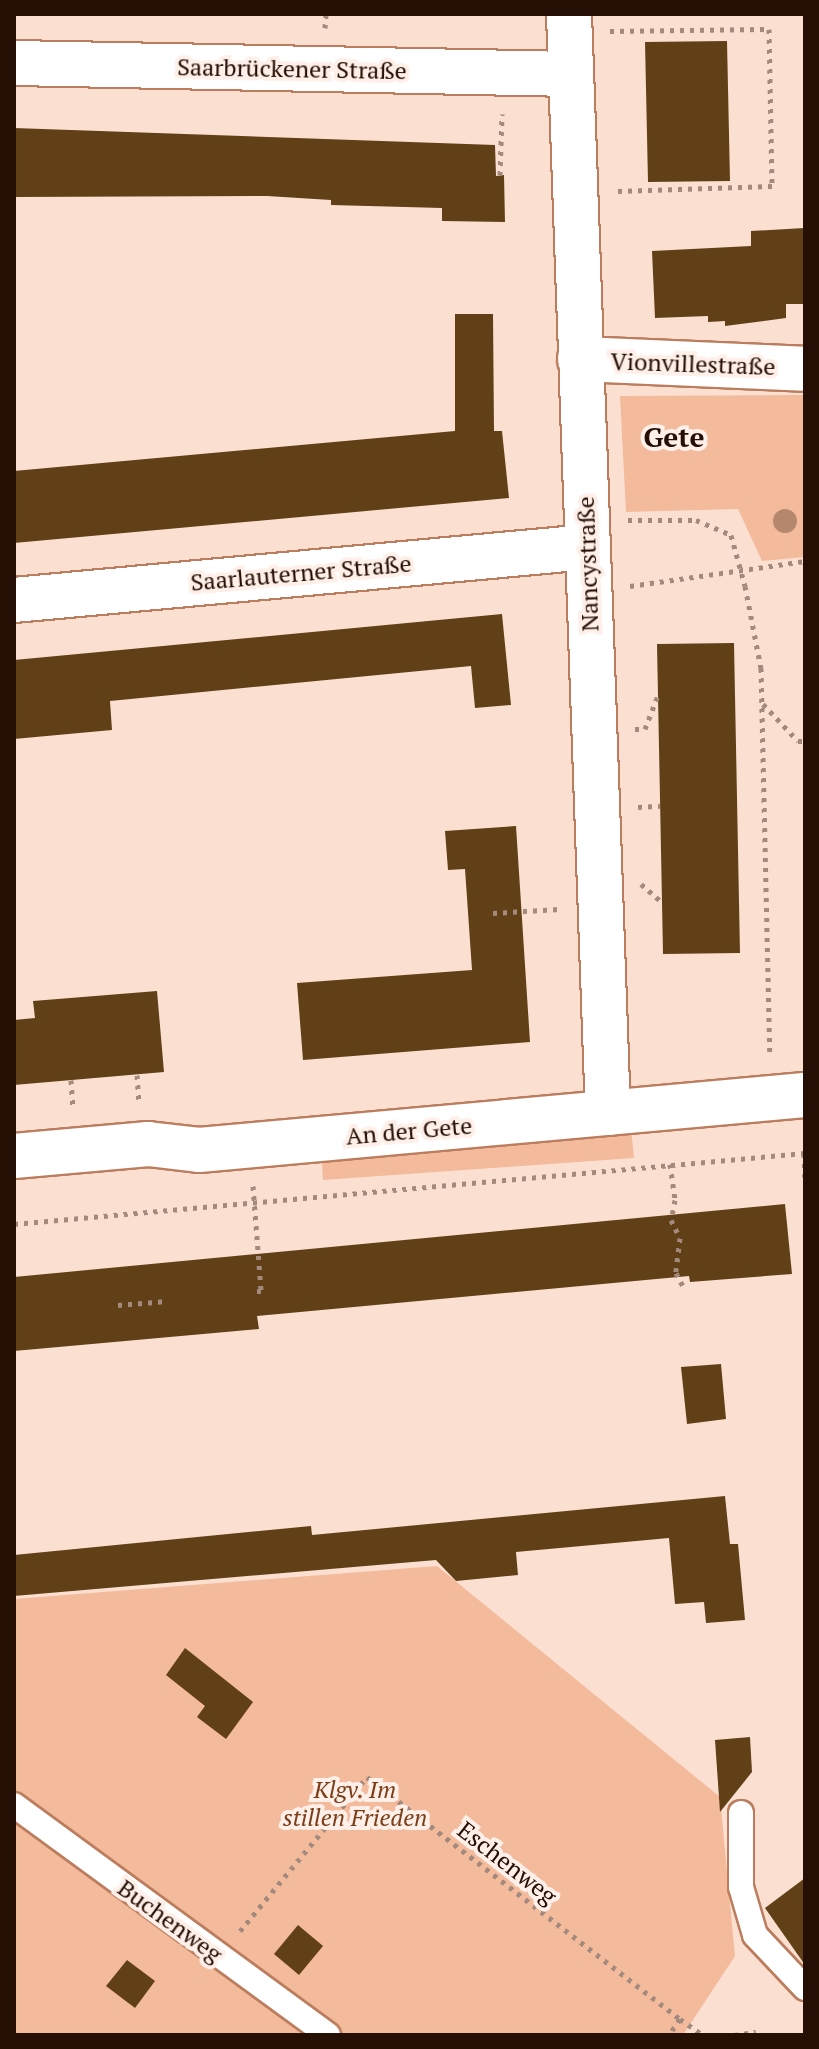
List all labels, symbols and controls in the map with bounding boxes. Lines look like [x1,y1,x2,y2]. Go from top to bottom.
street label: Saarbrückener Straße [177,53,407,85]
street label: Vionvillestraße [610,347,776,381]
district label: Gete [643,420,705,454]
street label: Nancystraße [571,496,605,632]
street label: Saarlauterner Straße [189,549,413,597]
street label: An der Gete [345,1111,473,1151]
park label: Klgv. Im stillen Frieden [283,1776,427,1832]
street label: Eschenweg [452,1815,562,1911]
street label: Buchenweg [112,1873,228,1969]

